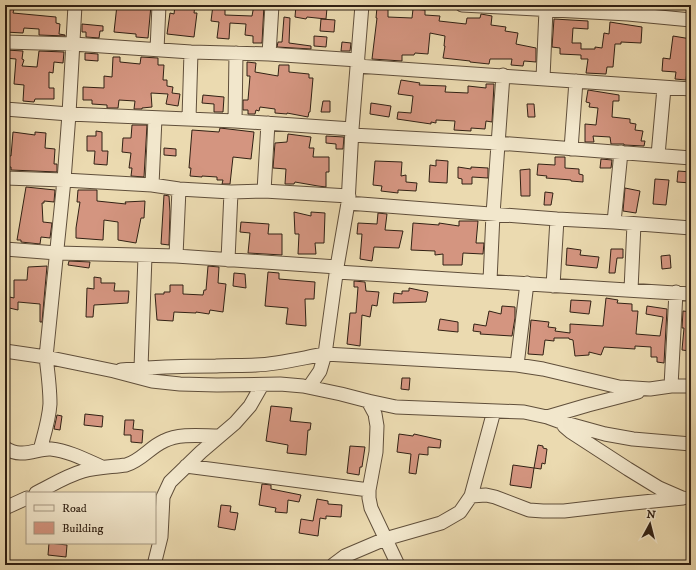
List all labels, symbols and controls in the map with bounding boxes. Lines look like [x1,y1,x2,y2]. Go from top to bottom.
legend [26,492,156,544]
text: Road [62,501,87,516]
north arrow [630,504,670,544]
text: N [646,508,656,523]
text: Building [62,521,103,536]

